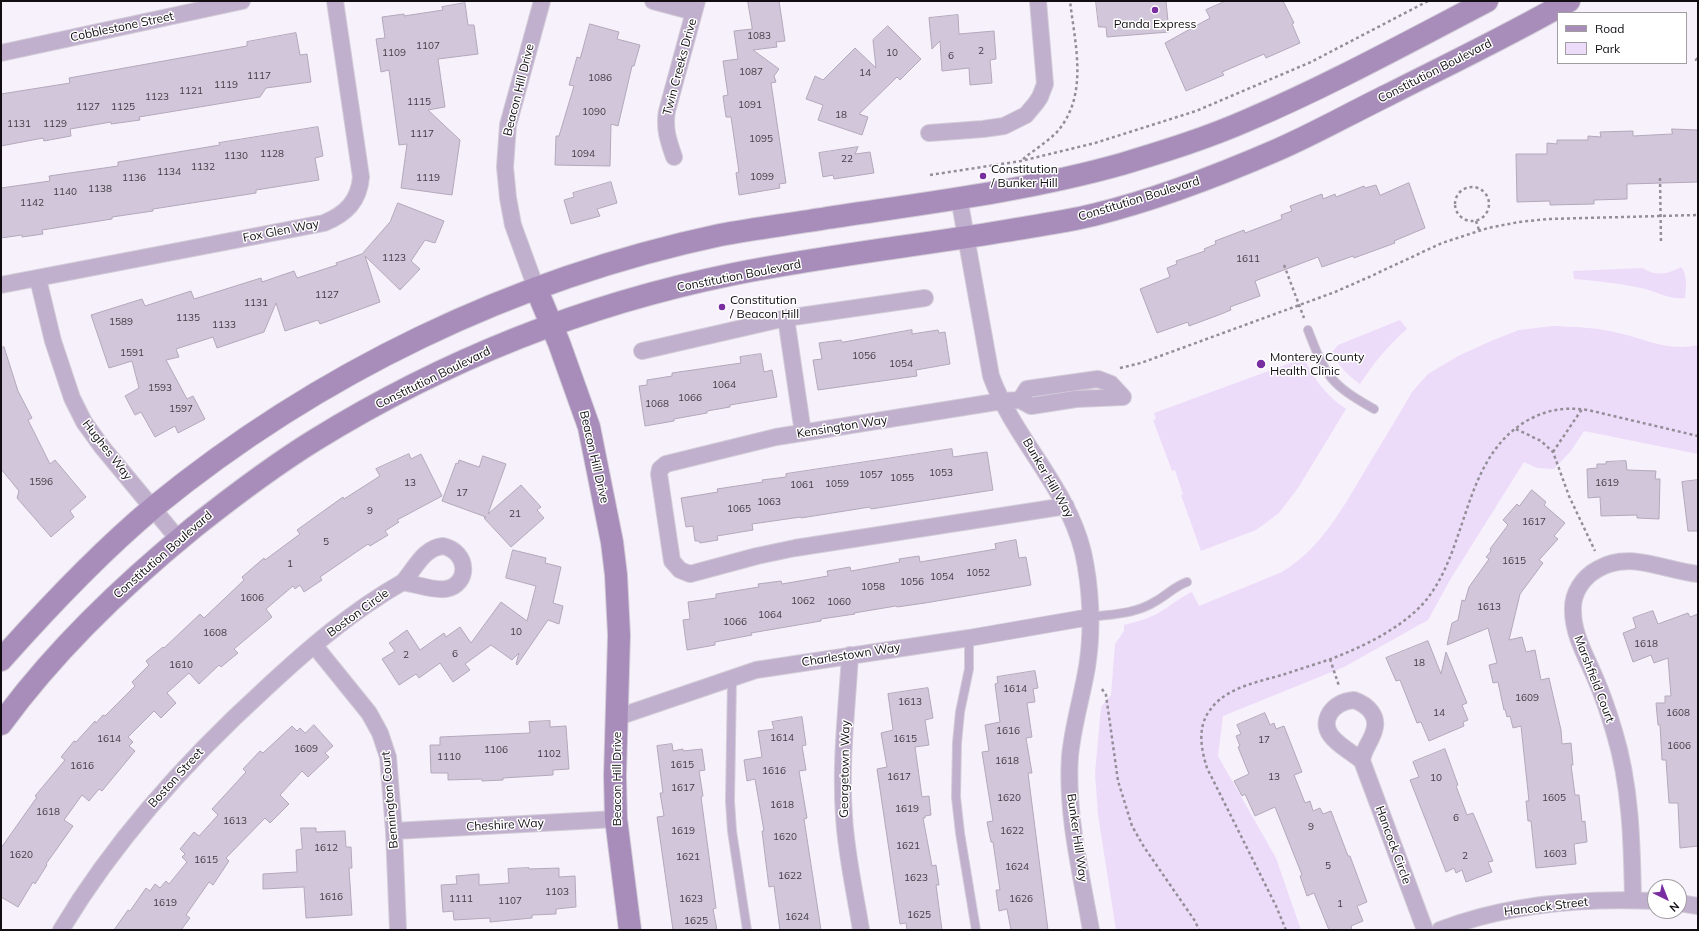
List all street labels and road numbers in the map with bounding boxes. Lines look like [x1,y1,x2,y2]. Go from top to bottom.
street label: Cobblestone Street [69,9,175,45]
street label: Twin Creeks Drive [660,17,700,117]
street label: Constitution Boulevard [1376,36,1494,106]
street label: Beacon Hill Drive [501,42,537,138]
street label: Constitution Boulevard [1077,174,1201,224]
street label: Fox Glen Way [242,217,320,245]
street label: Constitution Boulevard [676,257,802,295]
street label: Constitution Boulevard [373,344,493,412]
street label: Beacon Hill Drive [576,409,612,505]
street label: Kensington Way [796,413,888,441]
street label: Hughes Way [79,417,135,483]
street label: Bunker Hill Way [1019,436,1077,520]
street label: Constitution Boulevard [111,508,215,602]
street label: Boston Circle [324,586,392,640]
street label: Marshfield Court [1571,634,1617,724]
street label: Charlestown Way [801,640,901,670]
street label: Georgetown Way [837,720,853,818]
street label: Beacon Hill Drive [610,732,624,826]
street label: Boston Street [145,745,207,811]
street label: Bennington Court [379,751,401,849]
street label: Bunker Hill Way [1064,793,1090,883]
street label: Hancock Circle [1372,804,1414,886]
street label: Cheshire Way [466,816,544,834]
street label: Hancock Street [1503,895,1589,919]

